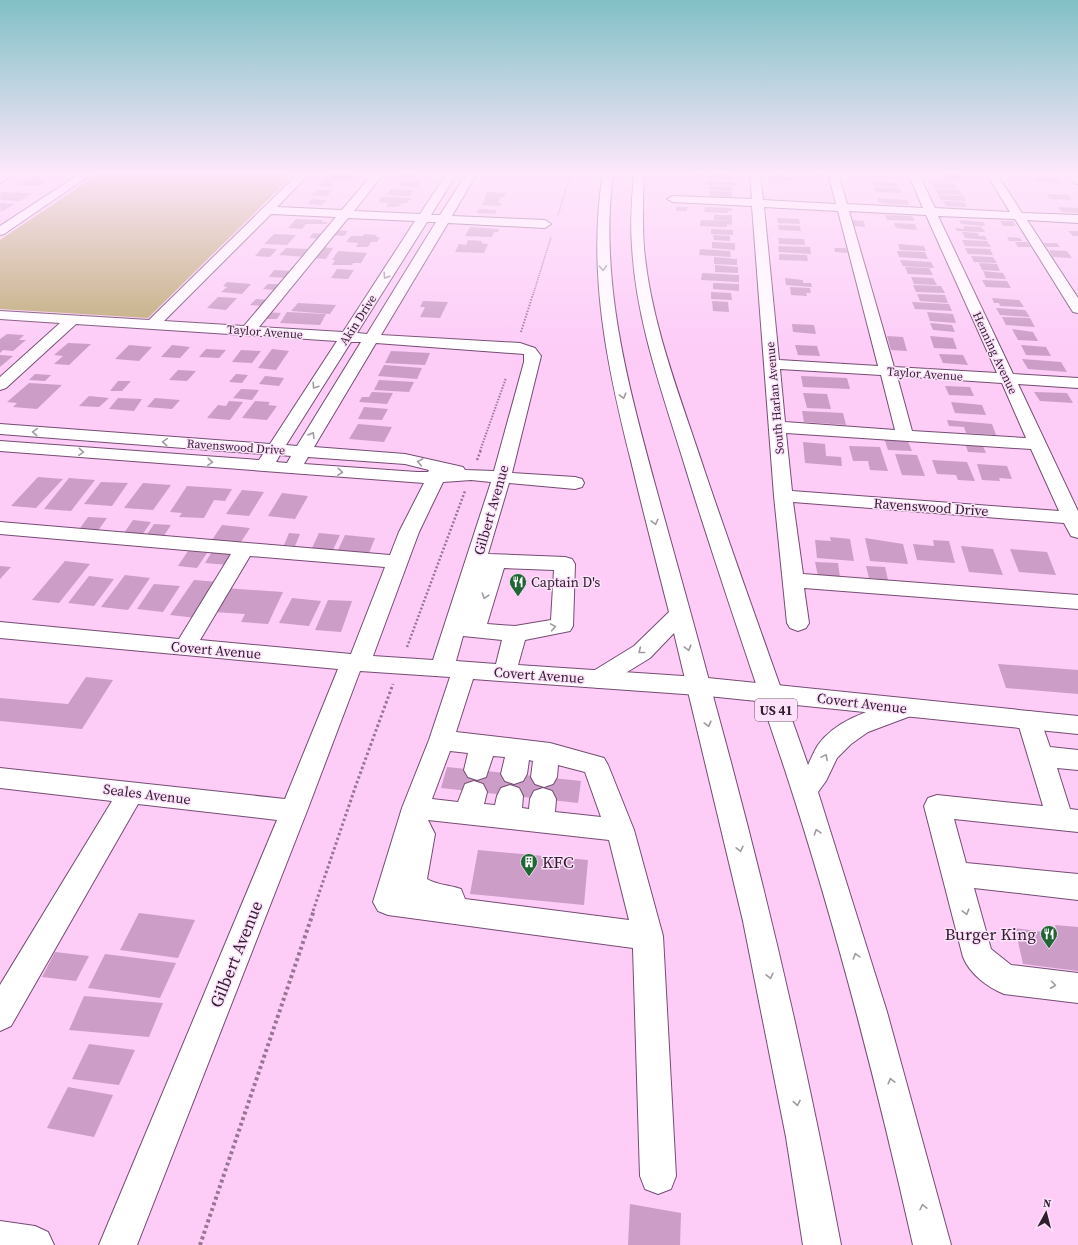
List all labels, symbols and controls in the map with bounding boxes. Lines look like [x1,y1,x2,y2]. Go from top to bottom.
one-way arrow [599,265,608,271]
one-way arrow [384,272,391,279]
street label: Akin Drive [336,292,380,348]
street label: Henning Avenue [969,309,1021,397]
street label: Taylor Avenue [226,321,304,343]
street label: South Harlan Avenue [762,341,788,455]
street label: Taylor Avenue [886,363,964,385]
one-way arrow [313,382,320,389]
one-way arrow [618,393,626,399]
one-way arrow [32,427,38,436]
one-way arrow [308,432,315,439]
street label: Ravenswood Drive [186,436,286,458]
one-way arrow [162,437,168,446]
one-way arrow [78,448,84,457]
one-way arrow [207,458,213,467]
one-way arrow [417,458,423,466]
street label: Gilbert Avenue [469,463,513,557]
one-way arrow [337,468,343,477]
street label: Ravenswood Drive [873,493,989,521]
one-way arrow [650,518,659,525]
restaurant icon: Captain D's [508,572,528,597]
place label: Captain D's [531,572,600,592]
one-way arrow [481,592,490,599]
one-way arrow [550,623,556,632]
street label: Covert Avenue [170,636,262,664]
one-way arrow [683,645,691,651]
one-way arrow [639,647,646,654]
street label: Covert Avenue [493,662,585,688]
street label: Covert Avenue [816,688,908,718]
road number: US 41 [755,699,797,721]
one-way arrow [703,720,711,727]
one-way arrow [820,754,828,762]
street label: Seales Avenue [102,779,192,809]
one-way arrow [813,828,822,835]
one-way arrow [736,846,744,853]
place label: KFC [542,850,574,874]
building icon: KFC [519,852,539,877]
street label: Gilbert Avenue [204,897,268,1011]
one-way arrow [961,908,970,915]
place label: Burger King [945,922,1036,946]
restaurant icon: Burger King [1039,924,1059,949]
one-way arrow [852,952,861,959]
one-way arrow [765,973,773,979]
one-way arrow [1050,980,1056,989]
one-way arrow [887,1078,896,1085]
one-way arrow [792,1100,800,1106]
north arrow [1026,1193,1066,1233]
text: N [1042,1196,1052,1212]
one-way arrow [919,1204,927,1210]

